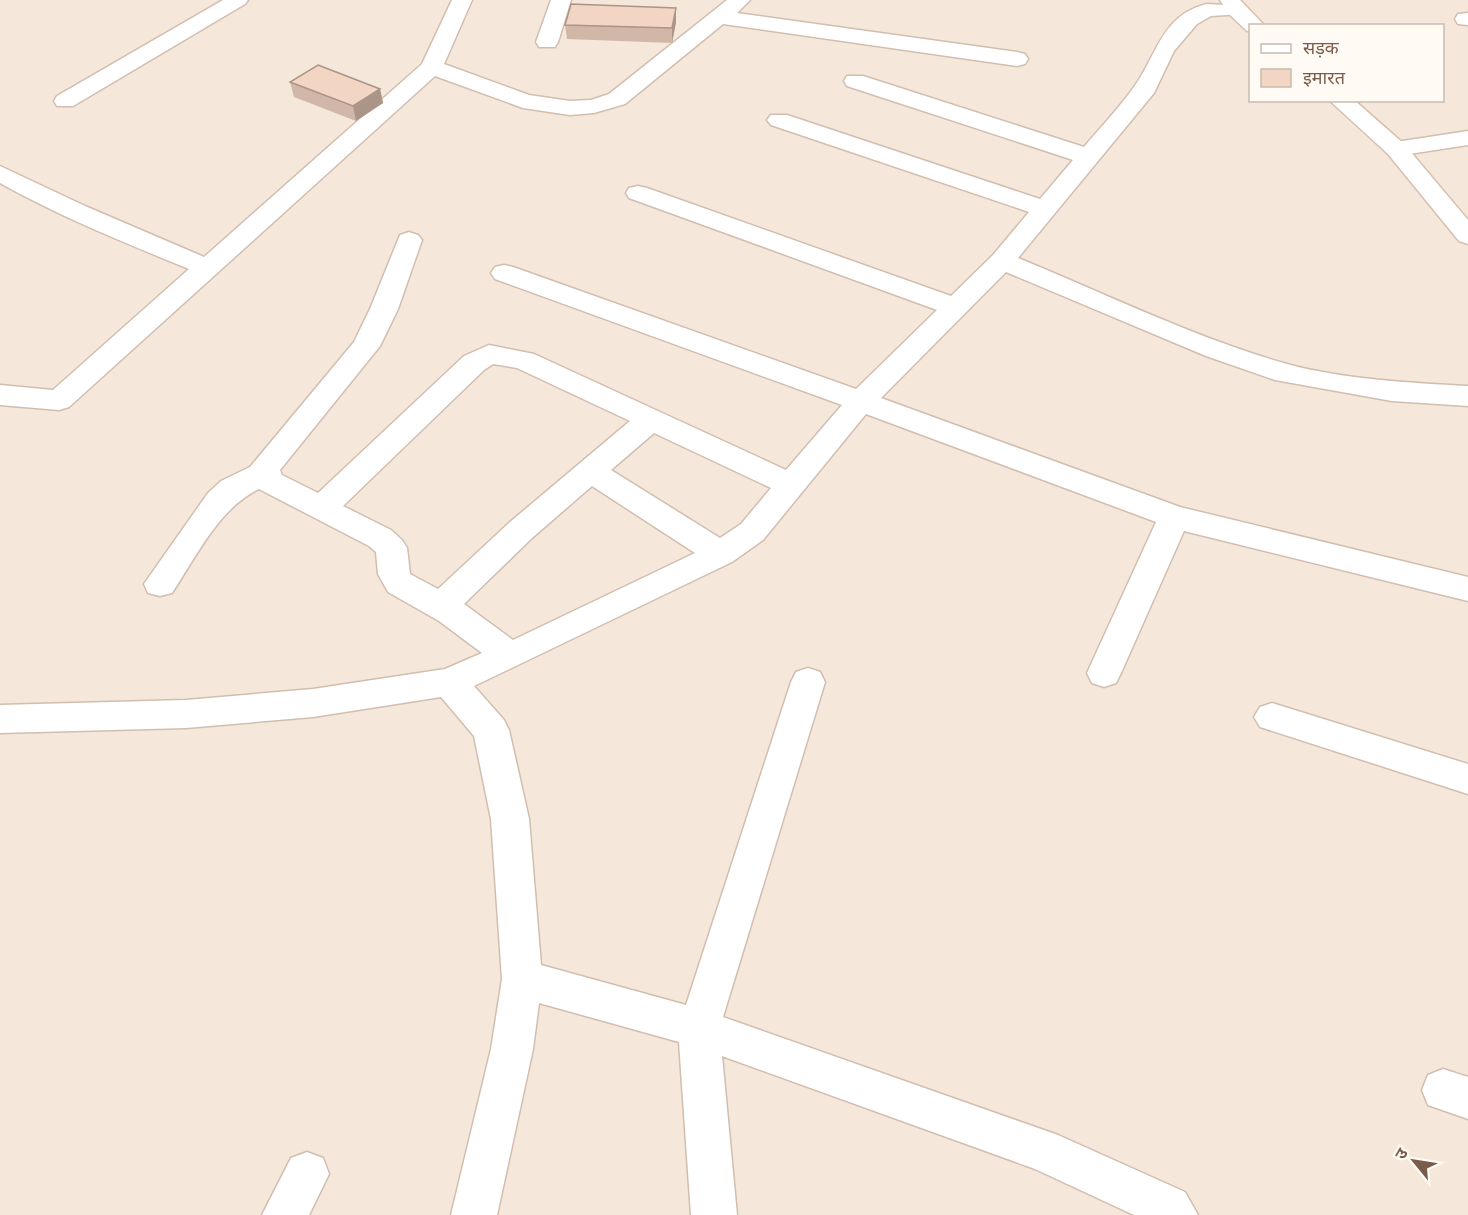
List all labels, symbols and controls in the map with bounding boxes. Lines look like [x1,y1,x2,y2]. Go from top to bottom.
legend [1249,24,1444,102]
text: सड़क [1303,38,1340,58]
text: इमारत [1303,68,1346,88]
north arrow [1384,1131,1444,1191]
text: उ [1392,1145,1411,1162]

